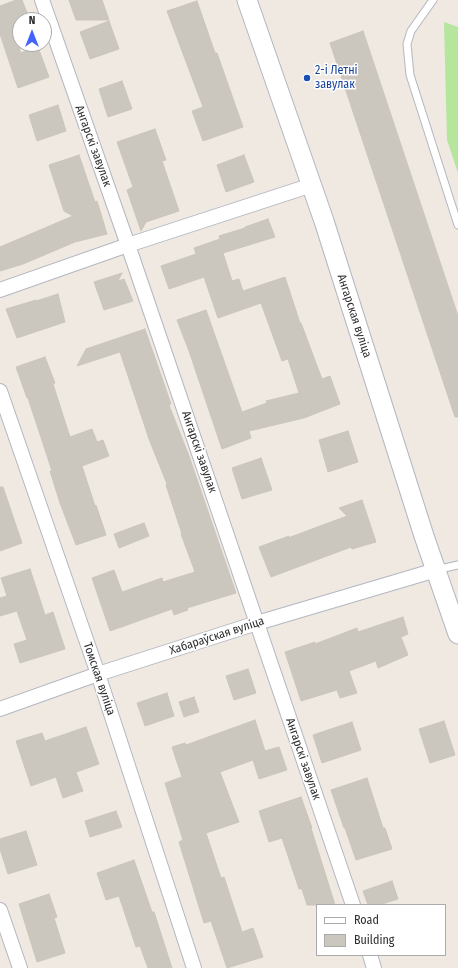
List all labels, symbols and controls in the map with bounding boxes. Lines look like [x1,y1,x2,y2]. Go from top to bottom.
north arrow [12,12,52,52]
text: N [29,14,35,27]
place label: 2-і Летні завулак [315,64,358,92]
marker: 2-і Летні завулак [302,73,312,83]
street label: Ангарскі завулак [72,103,114,189]
street label: Ангарская вуліца [334,272,374,360]
street label: Ангарскі завулак [178,409,220,495]
street label: Хабараўская вуліца [168,614,266,658]
street label: Томская вуліца [80,641,118,717]
street label: Ангарскі завулак [282,716,324,802]
legend [316,904,446,956]
text: Road [354,913,379,927]
text: Building [354,933,394,947]

